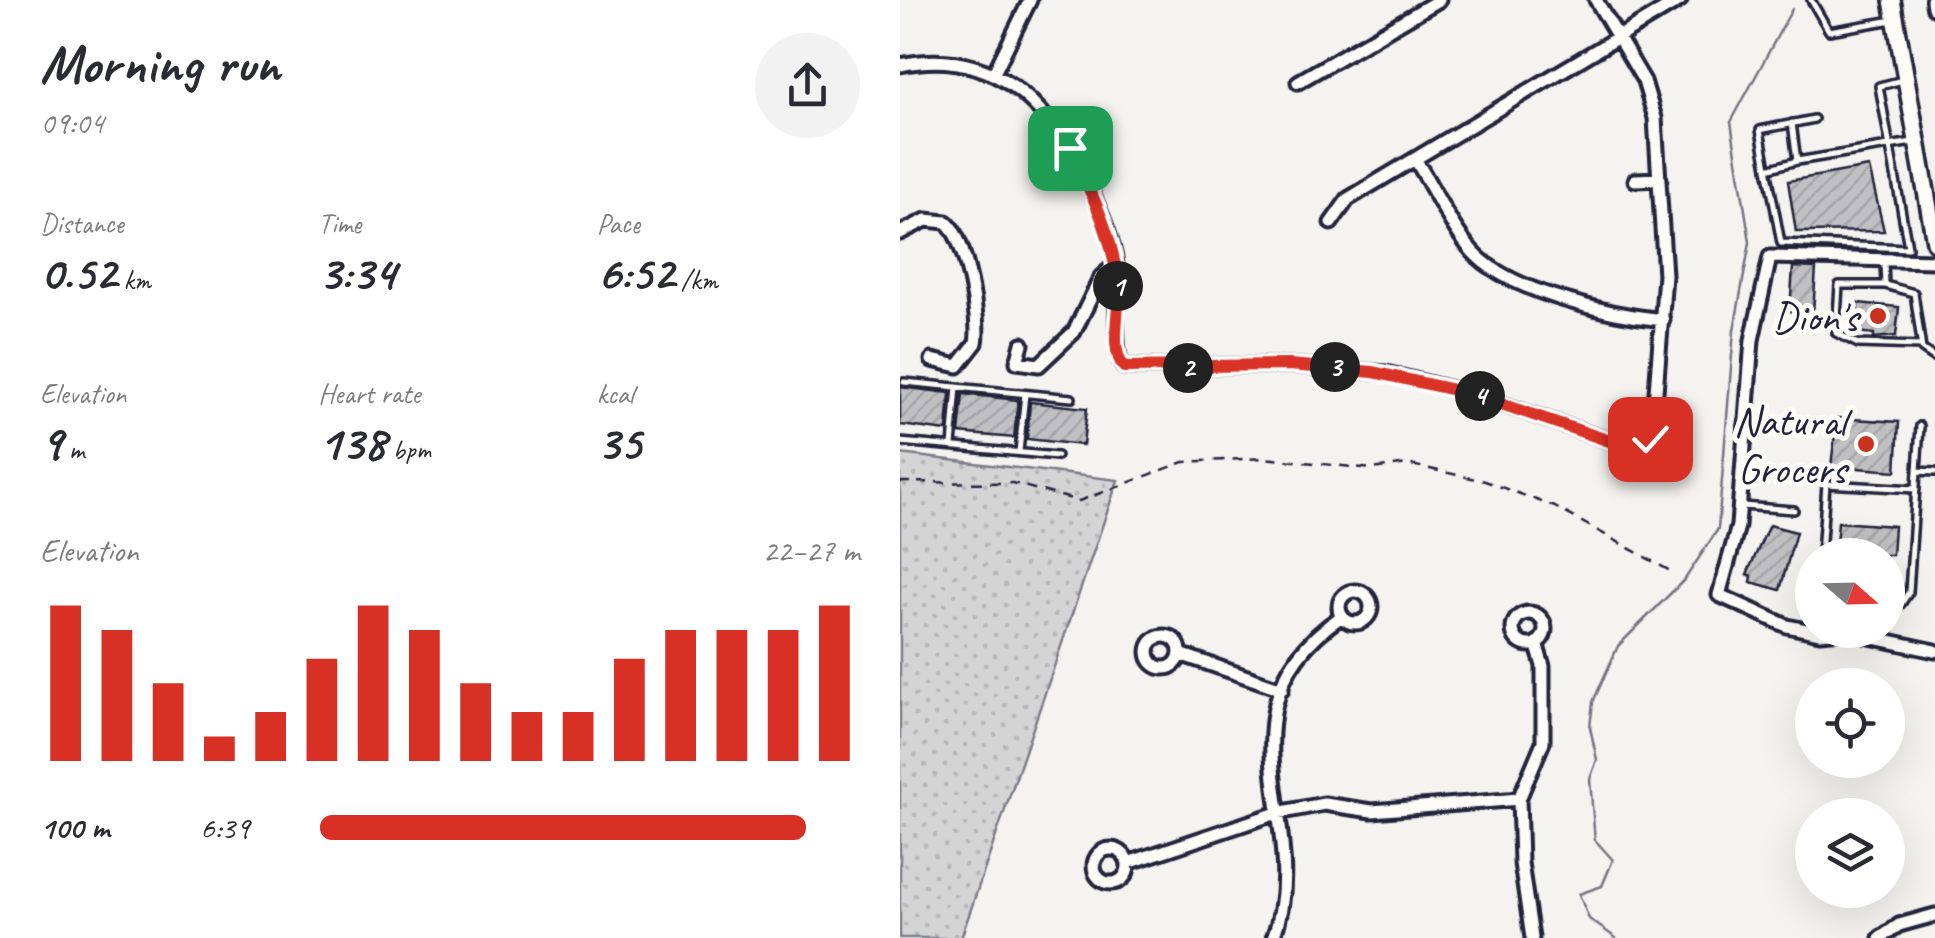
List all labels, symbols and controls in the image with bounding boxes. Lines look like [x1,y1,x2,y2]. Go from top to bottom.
text: Morning run [40,29,280,99]
button: share [755,33,860,138]
text: 09:04 [40,102,104,143]
pin [1028,106,1113,191]
icon: arrive [1043,121,1098,176]
text: Distance [40,206,124,241]
text: Time [318,206,361,241]
text: Pace [597,206,640,241]
text: 0.52 [40,241,117,304]
text: 3:34 [318,241,396,304]
text: 6:52 [597,241,674,304]
pin: 1 [1093,261,1143,311]
text: km [117,262,151,297]
text: /km [674,262,718,297]
text: 1 [1112,268,1124,303]
place label: Dion's [1772,291,1862,344]
marker: Dion's [1867,305,1889,327]
pin: 3 [1310,342,1360,392]
pin: 2 [1163,343,1213,393]
text: 3 [1329,349,1341,384]
text: 2 [1182,350,1194,385]
pin: 4 [1455,371,1505,421]
text: Elevation [40,376,126,411]
text: Heart rate [318,376,420,411]
text: kcal [597,376,634,411]
text: 4 [1474,378,1486,413]
place label: Natural Grocers [1734,395,1853,496]
pin [1608,397,1693,482]
text: 9 [40,411,62,474]
text: 138 [318,411,386,474]
text: 35 [597,411,641,474]
icon: check [1623,412,1678,467]
text: m [62,432,84,467]
text: bpm [386,432,431,467]
marker: Natural Grocers [1855,433,1877,455]
text: Elevation [40,530,138,571]
text: 22–27 m [762,530,860,571]
north arrow [1795,538,1905,648]
map controls [1795,538,1905,908]
button: locate [1795,668,1905,778]
button: layers [1795,798,1905,908]
text: 100 m [40,807,109,848]
text: 6:39 [200,807,250,848]

